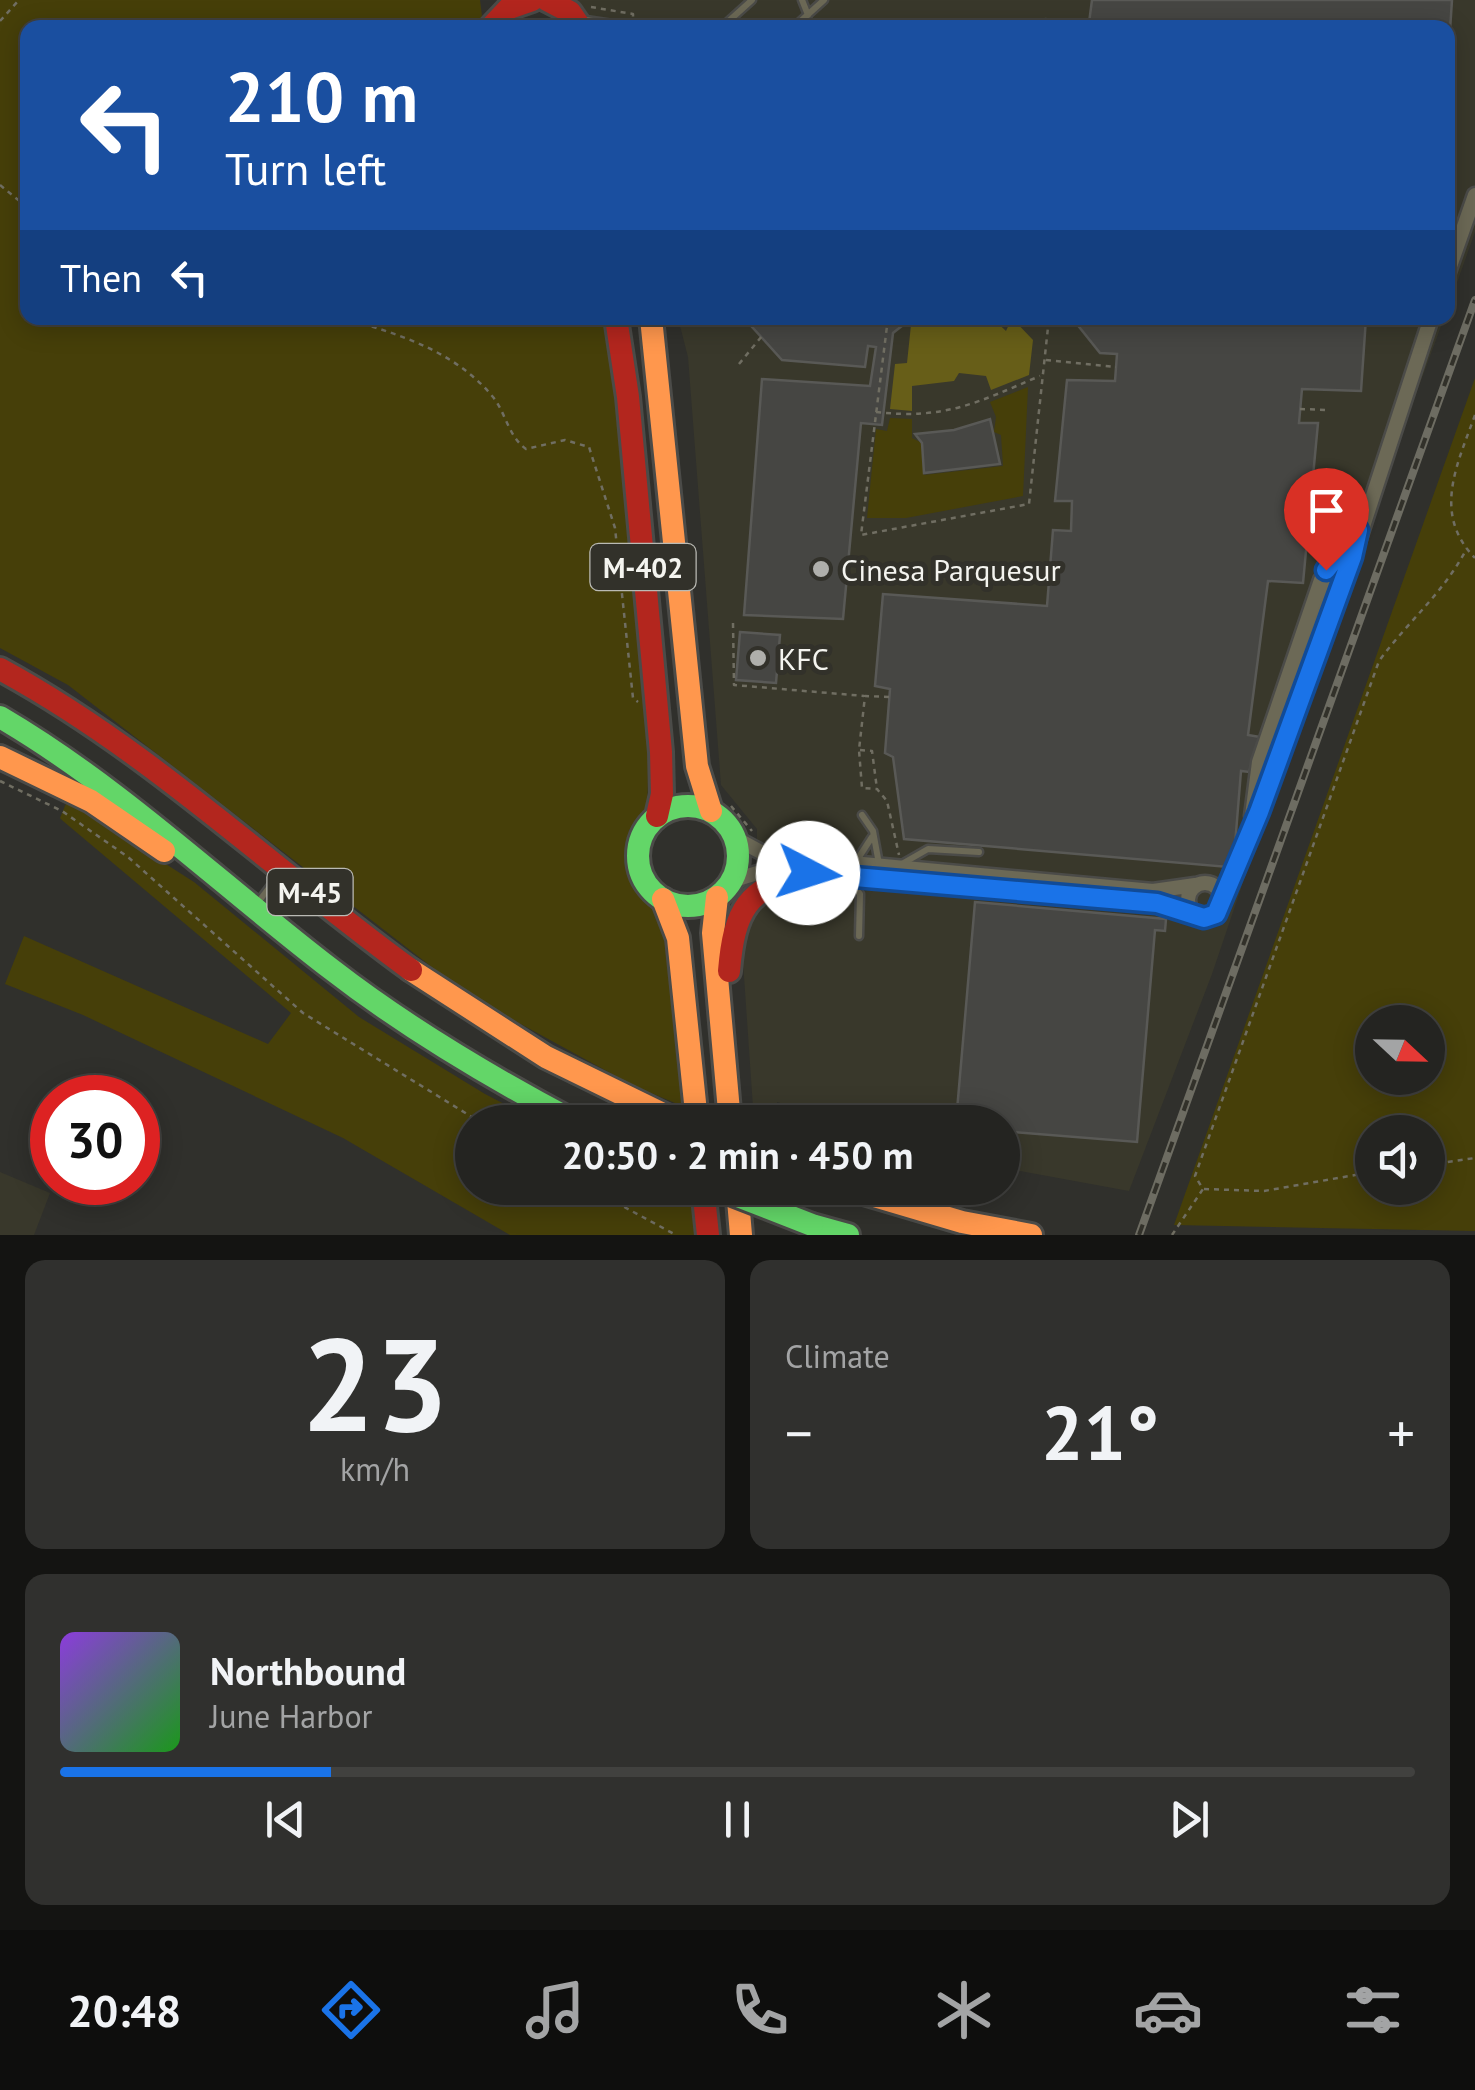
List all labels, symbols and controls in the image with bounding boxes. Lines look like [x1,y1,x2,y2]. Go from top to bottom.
text: 210 m [225,51,418,141]
icon: left [60,60,190,190]
text: Turn left [225,139,386,197]
icon: left [162,250,217,305]
text: Then [60,253,142,302]
pin [1284,468,1369,571]
icon: arrive [1299,483,1354,538]
road number: M-402 [590,544,696,590]
place label: Cinesa Parquesur [841,550,1061,589]
marker: Cinesa Parquesur [810,558,832,580]
place label: KFC [778,639,829,678]
marker: KFC [747,647,769,669]
position arrow [756,821,860,925]
road number: M-45 [268,869,352,915]
north arrow [1355,1005,1445,1095]
map controls [1355,1005,1445,1205]
speed limit sign: 30 [30,1075,160,1205]
button: sound [1355,1115,1445,1205]
text: 20:50 · 2 min · 450 m [562,1130,913,1179]
text: 23 [301,1299,449,1467]
text: Climate [785,1335,890,1377]
text: 21° [1041,1384,1159,1481]
text: − [785,1397,813,1468]
text: + [1387,1397,1415,1468]
text: km/h [340,1448,410,1490]
text: Northbound [210,1646,406,1695]
text: June Harbor [210,1695,372,1737]
icon: previous [258,1792,313,1847]
icon: pause [710,1792,765,1847]
icon: next [1162,1792,1217,1847]
icon: directions [316,1975,386,2045]
icon: music [520,1975,590,2045]
icon: phone [725,1975,795,2045]
icon: climate [929,1975,999,2045]
icon: car [1133,1975,1203,2045]
icon: filters [1338,1975,1408,2045]
text: 20:48 [67,1981,181,2039]

